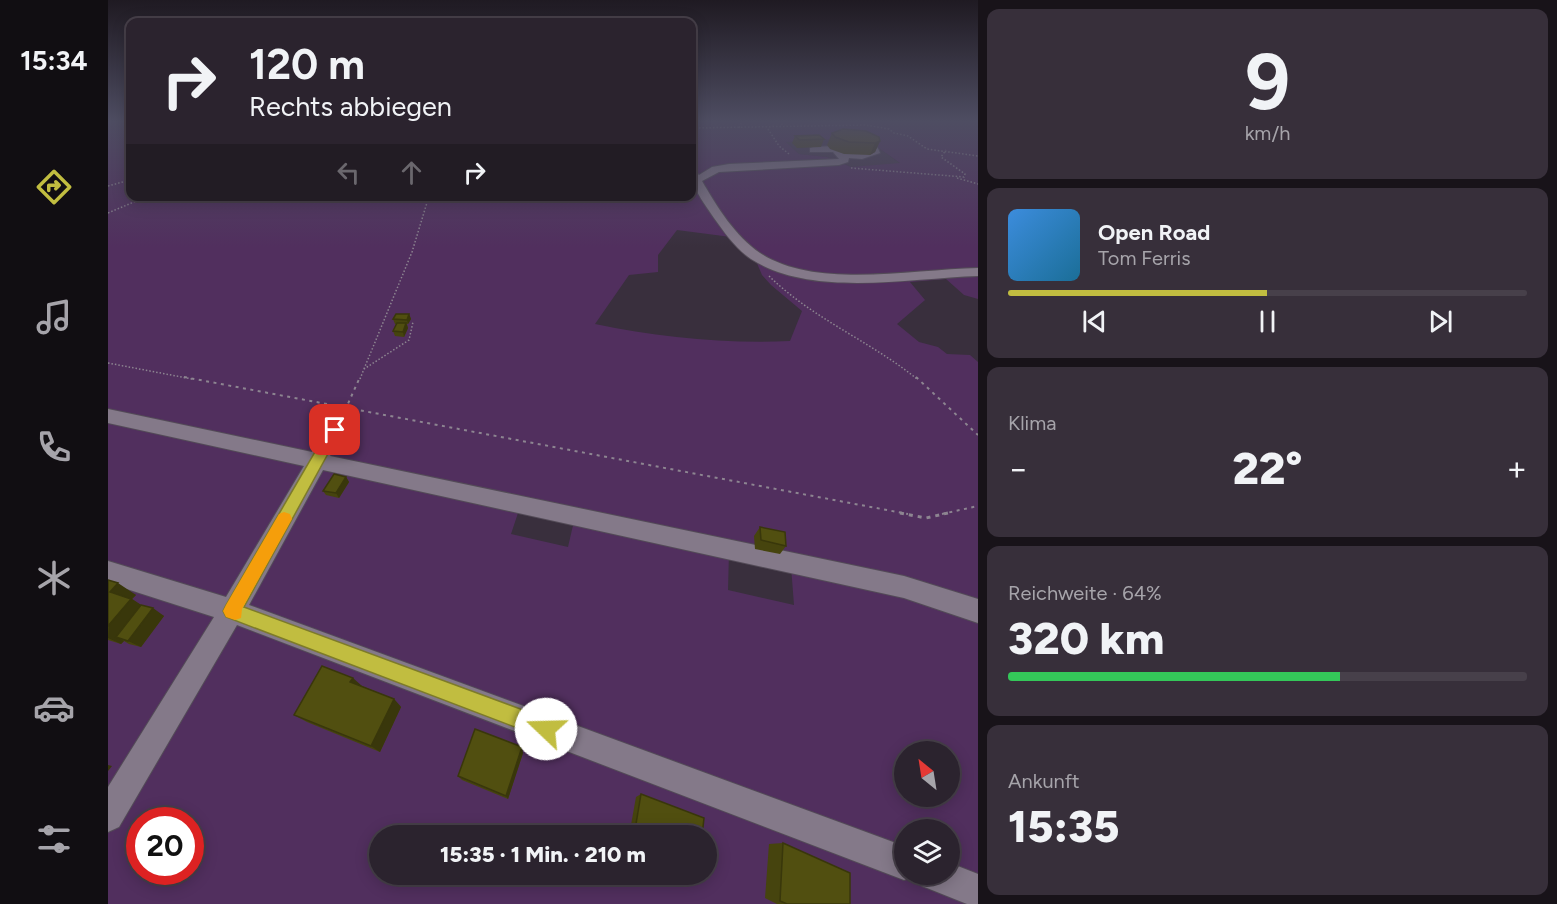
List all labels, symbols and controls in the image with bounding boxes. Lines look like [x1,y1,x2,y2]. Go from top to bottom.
text: 9 [1245,35,1290,129]
text: 120 m [249,39,365,90]
icon: right [150,42,228,120]
text: 15:34 [20,44,88,77]
text: Rechts abbiegen [249,90,452,123]
text: km/h [1245,121,1290,145]
icon: left [332,156,365,189]
icon: ahead [395,156,428,189]
icon: right [458,156,491,189]
icon: directions [33,166,75,208]
text: Open Road [1098,219,1210,246]
text: Tom Ferris [1098,246,1191,270]
icon: music [33,296,75,338]
icon: previous [1078,305,1111,338]
icon: pause [1251,305,1284,338]
icon: next [1424,305,1457,338]
pin [309,404,360,455]
text: Klima [1008,411,1056,435]
icon: arrive [318,413,351,446]
icon: phone [33,426,75,468]
text: 22° [1232,441,1303,495]
text: − [1008,449,1029,488]
text: + [1506,449,1527,488]
icon: climate [33,557,75,599]
text: Reichweite · 64% [1008,581,1162,605]
text: 320 km [1008,611,1165,665]
icon: car [33,687,75,729]
position arrow [514,697,578,761]
north arrow [894,741,960,807]
map controls [894,741,960,885]
text: Ankunft [1008,769,1080,793]
text: 15:35 [1008,799,1120,853]
speed limit sign: 20 [126,807,204,885]
icon: filters [33,818,75,860]
button: layers [894,819,960,885]
text: 15:35 · 1 Min. · 210 m [440,841,646,868]

